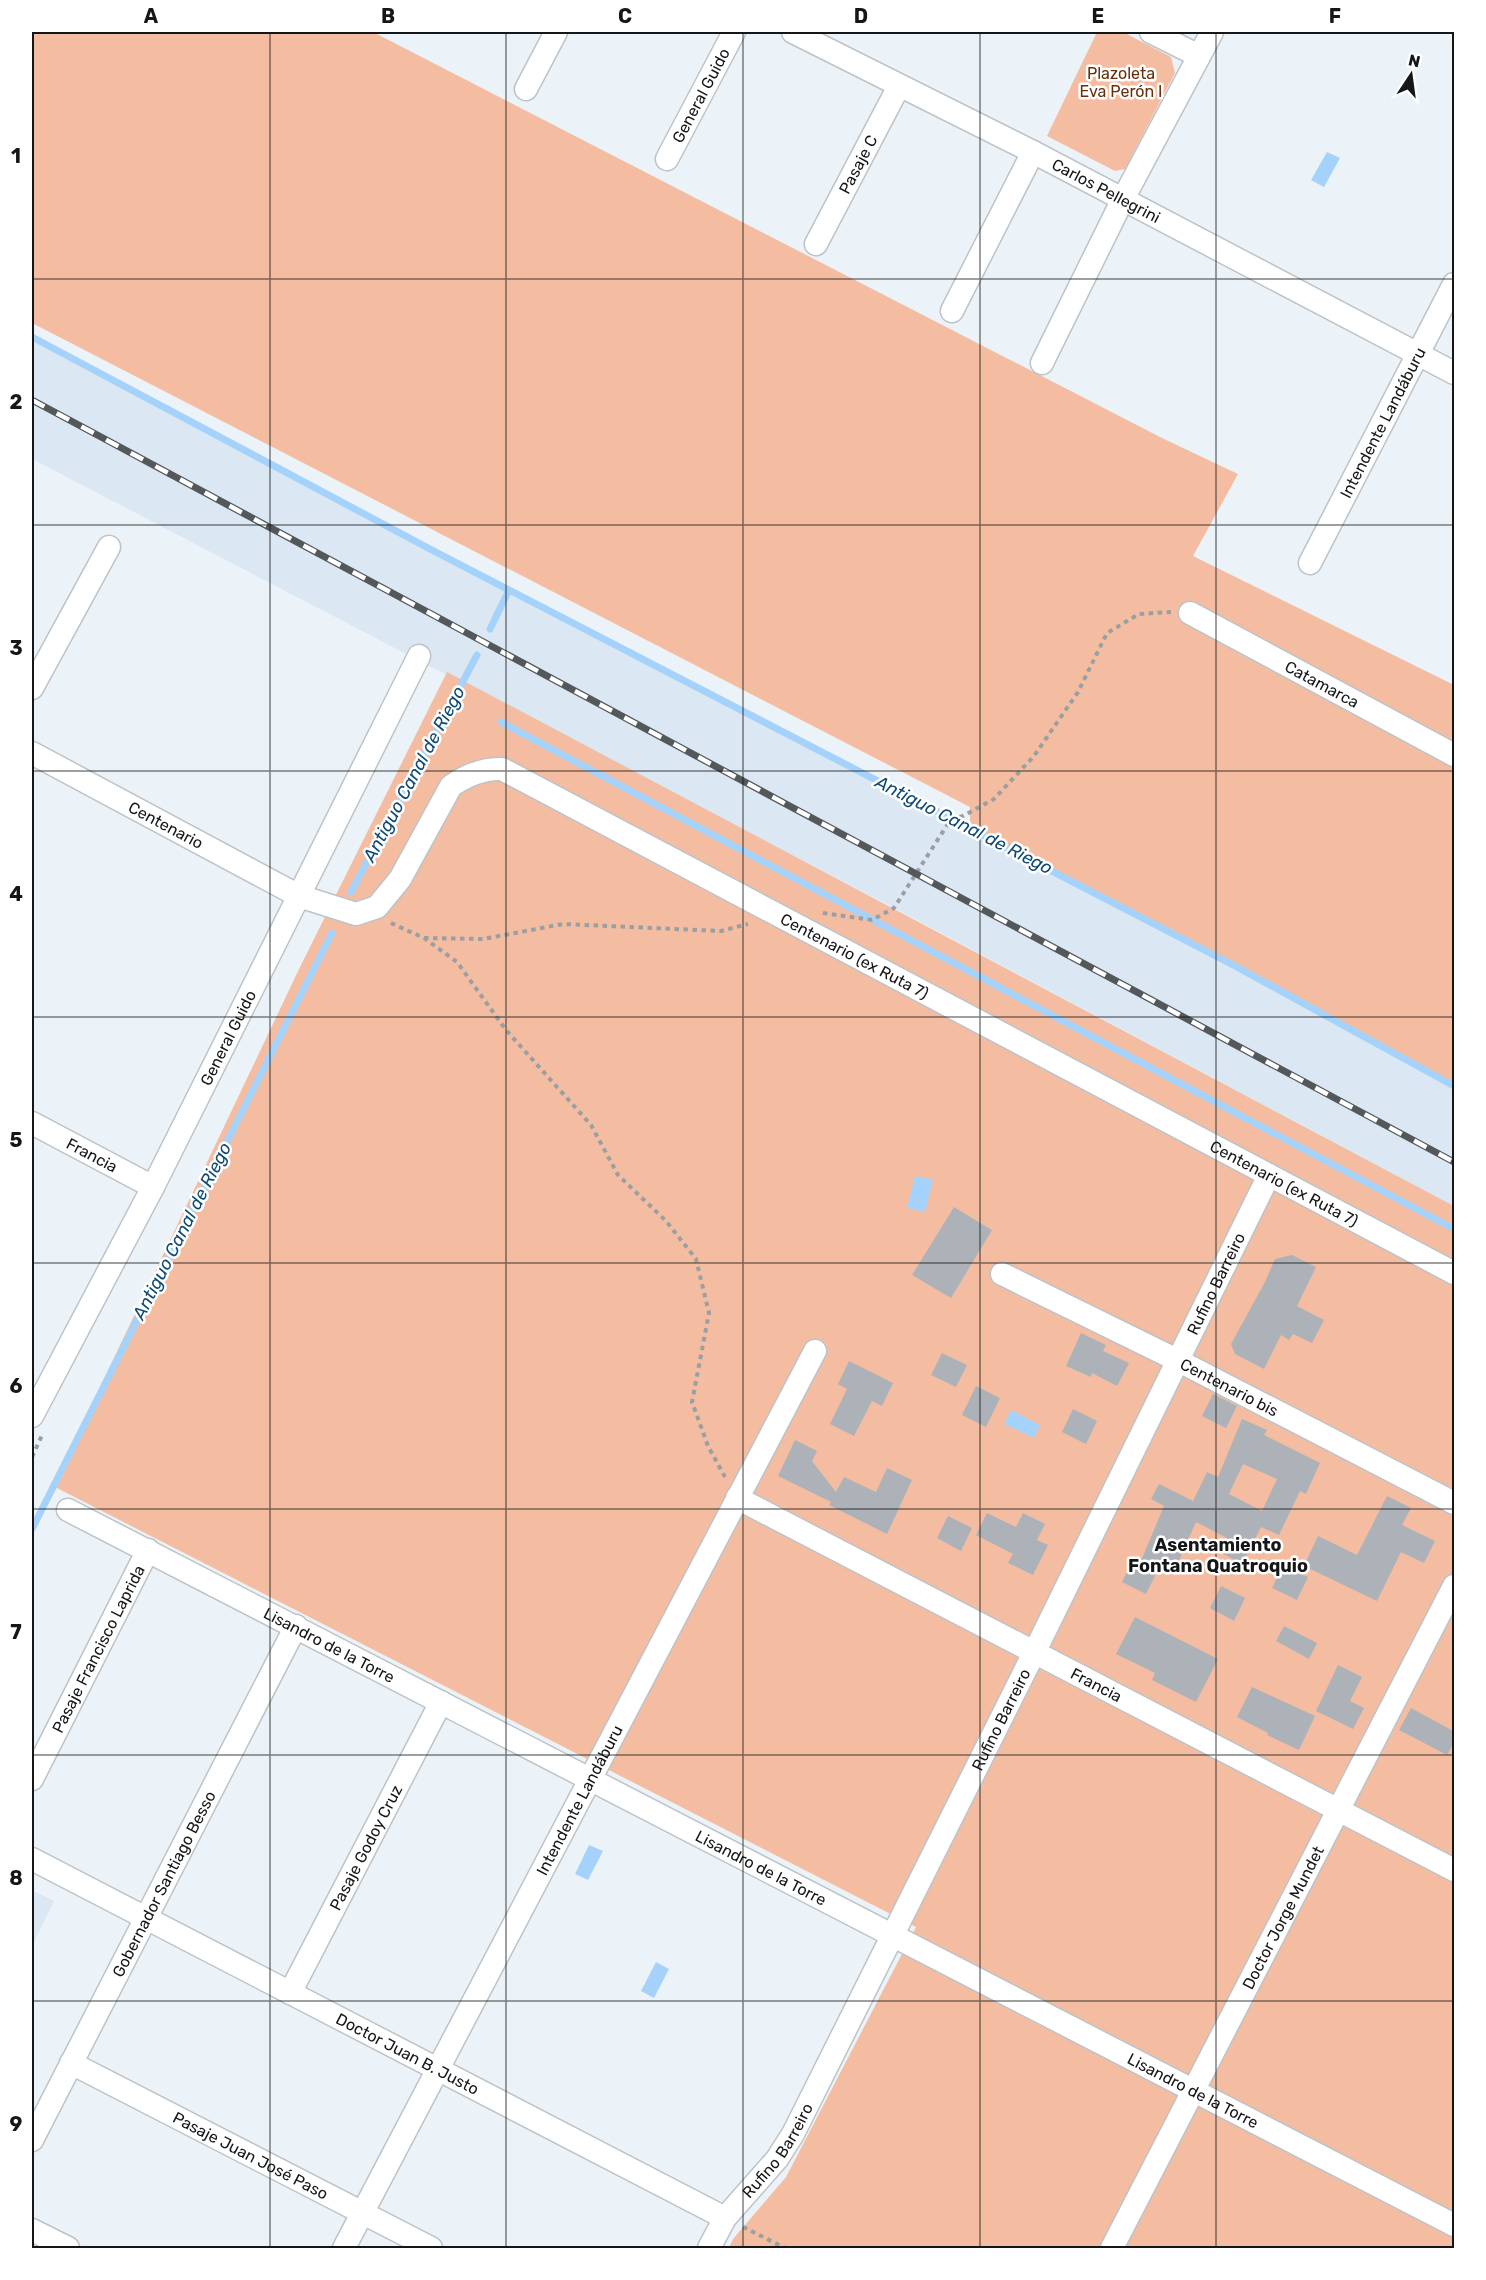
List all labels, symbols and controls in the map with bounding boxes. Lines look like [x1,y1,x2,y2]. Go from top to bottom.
text: A [144,4,159,28]
text: B [381,4,395,28]
text: C [618,4,632,28]
text: D [854,4,868,28]
text: E [1092,4,1104,28]
text: F [1329,4,1341,28]
street label: General Guido [668,45,733,146]
north arrow [1381,45,1441,105]
text: N [1407,50,1422,71]
park label: Plazoleta Eva Perón I [1080,64,1162,101]
street label: Pasaje C [835,132,881,197]
text: 1 [11,144,21,168]
street label: Carlos Pellegrini [1049,154,1164,227]
street label: Intendente Landáburu [1336,344,1429,501]
text: 2 [10,390,23,414]
text: 3 [9,636,23,660]
street label: Catamarca [1282,656,1362,712]
water label: Antiguo Canal de Riego [358,682,470,867]
water label: Antiguo Canal de Riego [871,770,1056,879]
street label: Centenario [125,797,207,853]
text: 4 [9,882,23,906]
street label: Centenario (ex Ruta 7) [777,909,932,1003]
street label: General Guido [196,987,260,1089]
text: 5 [10,1128,23,1152]
street label: Francia [63,1133,121,1176]
street label: Centenario (ex Ruta 7) [1207,1136,1362,1230]
water label: Antiguo Canal de Riego [127,1139,236,1324]
street label: Rufino Barreiro [1183,1229,1249,1338]
street label: Centenario bis [1177,1354,1282,1420]
text: 6 [9,1374,23,1398]
district label: Asentamiento Fontana Quatroquio [1128,1534,1308,1577]
street label: Pasaje Francisco Laprida [48,1562,148,1736]
street label: Lisandro de la Torre [261,1603,398,1686]
text: 7 [10,1620,22,1644]
street label: Francia [1068,1663,1125,1706]
street label: Rufino Barreiro [967,1665,1034,1773]
street label: Intendente Landáburu [532,1722,626,1878]
street label: Pasaje Godoy Cruz [325,1782,406,1913]
street label: Gobernador Santiago Besso [108,1787,219,1980]
street label: Lisandro de la Torre [692,1826,830,1909]
street label: Doctor Jorge Mundet [1238,1843,1328,1992]
text: 8 [9,1866,23,1890]
street label: Doctor Juan B. Justo [333,2009,482,2098]
street label: Lisandro de la Torre [1124,2049,1262,2132]
street label: Rufino Barreiro [738,2100,816,2202]
street label: Pasaje Juan José Paso [170,2108,332,2203]
text: 9 [10,2112,23,2136]

